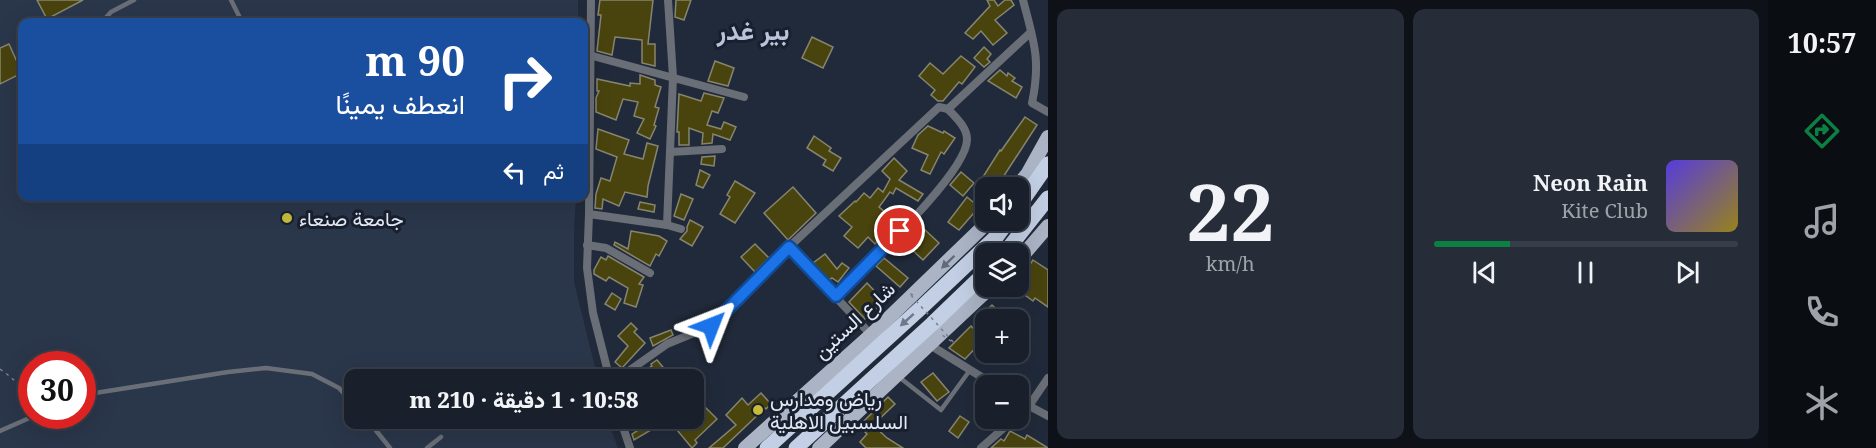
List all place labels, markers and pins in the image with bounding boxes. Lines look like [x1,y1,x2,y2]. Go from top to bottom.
place label: جامعة صنعاء [299,205,404,232]
pin [874,205,925,256]
marker: جامعة صنعاء [280,211,294,225]
place label: رياض ومدارس السلسبيل الاهلية [770,385,908,435]
marker: رياض ومدارس السلسبيل الاهلية [751,403,765,417]

